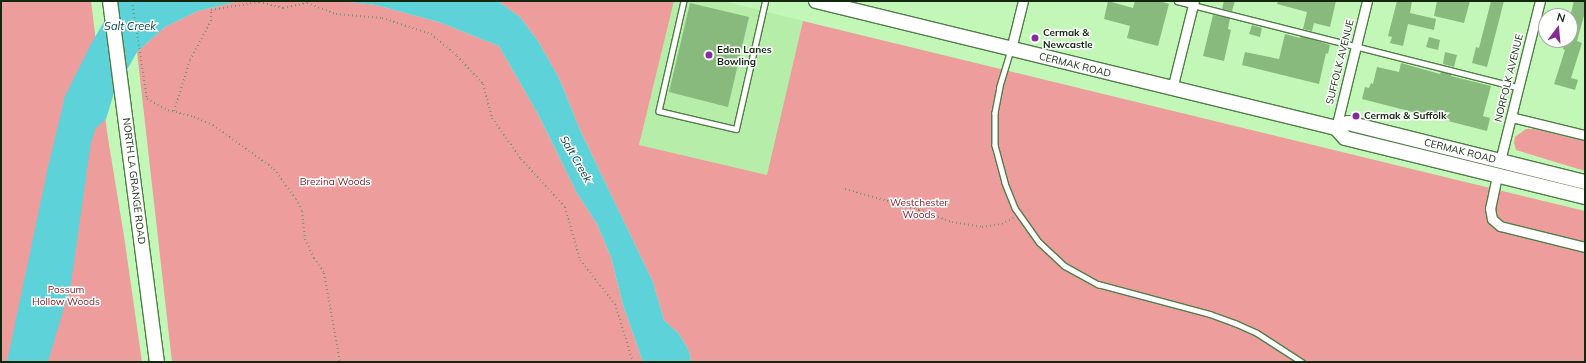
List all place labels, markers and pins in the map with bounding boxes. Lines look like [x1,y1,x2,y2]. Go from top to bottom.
place label: Cermak & Newcastle [1043,26,1093,50]
marker: Cermak & Newcastle [1030,33,1040,43]
place label: Eden Lanes Bowling [717,43,772,66]
marker: Eden Lanes Bowling [704,50,714,60]
place label: Cermak & Suffolk [1364,110,1446,122]
marker: Cermak & Suffolk [1351,111,1361,121]

